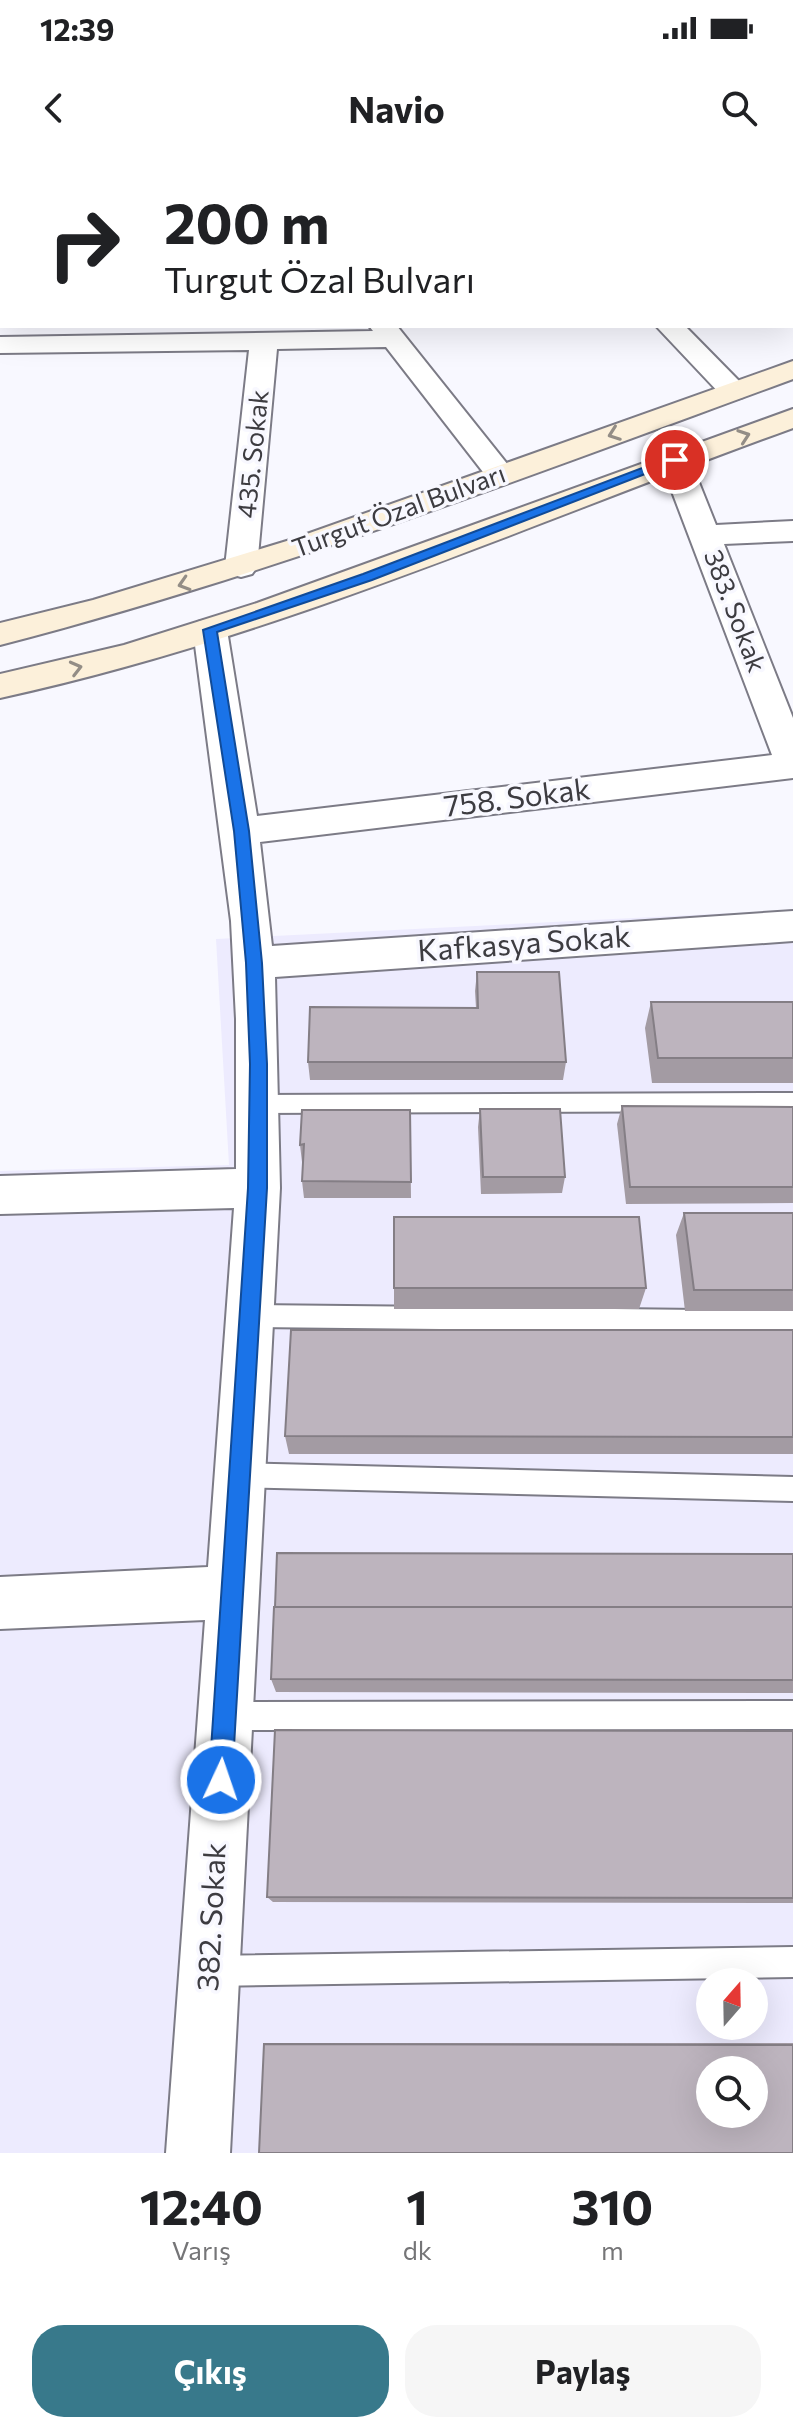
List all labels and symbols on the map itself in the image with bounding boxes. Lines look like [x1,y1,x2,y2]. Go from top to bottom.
street label: 435. Sokak [229,388,274,519]
one-way arrow [608,424,622,441]
pin [641,426,709,494]
one-way arrow [736,429,750,445]
street label: Turgut Özal Bulvarı [288,457,509,563]
street label: 383. Sokak [699,545,774,676]
one-way arrow [177,575,191,591]
one-way arrow [68,660,82,677]
street label: 758. Sokak [441,768,592,823]
street label: Kafkasya Sokak [416,916,632,967]
position arrow [179,1738,263,1822]
street label: 382. Sokak [187,1842,232,1992]
north arrow [696,1968,768,2040]

